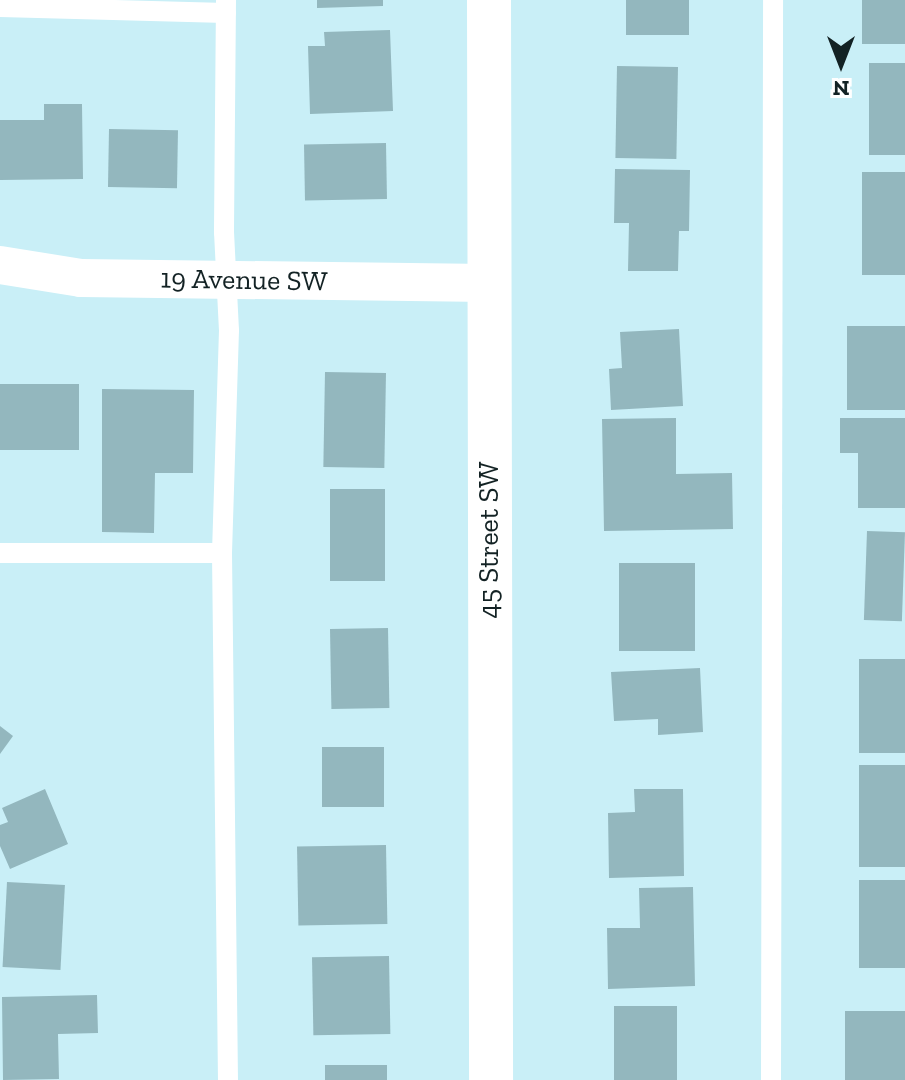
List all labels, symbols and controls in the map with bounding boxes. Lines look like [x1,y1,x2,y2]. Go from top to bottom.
north arrow [801,24,881,104]
text: N [833,75,849,102]
street label: 19 Avenue SW [160,262,328,298]
street label: 45 Street SW [472,462,506,618]

